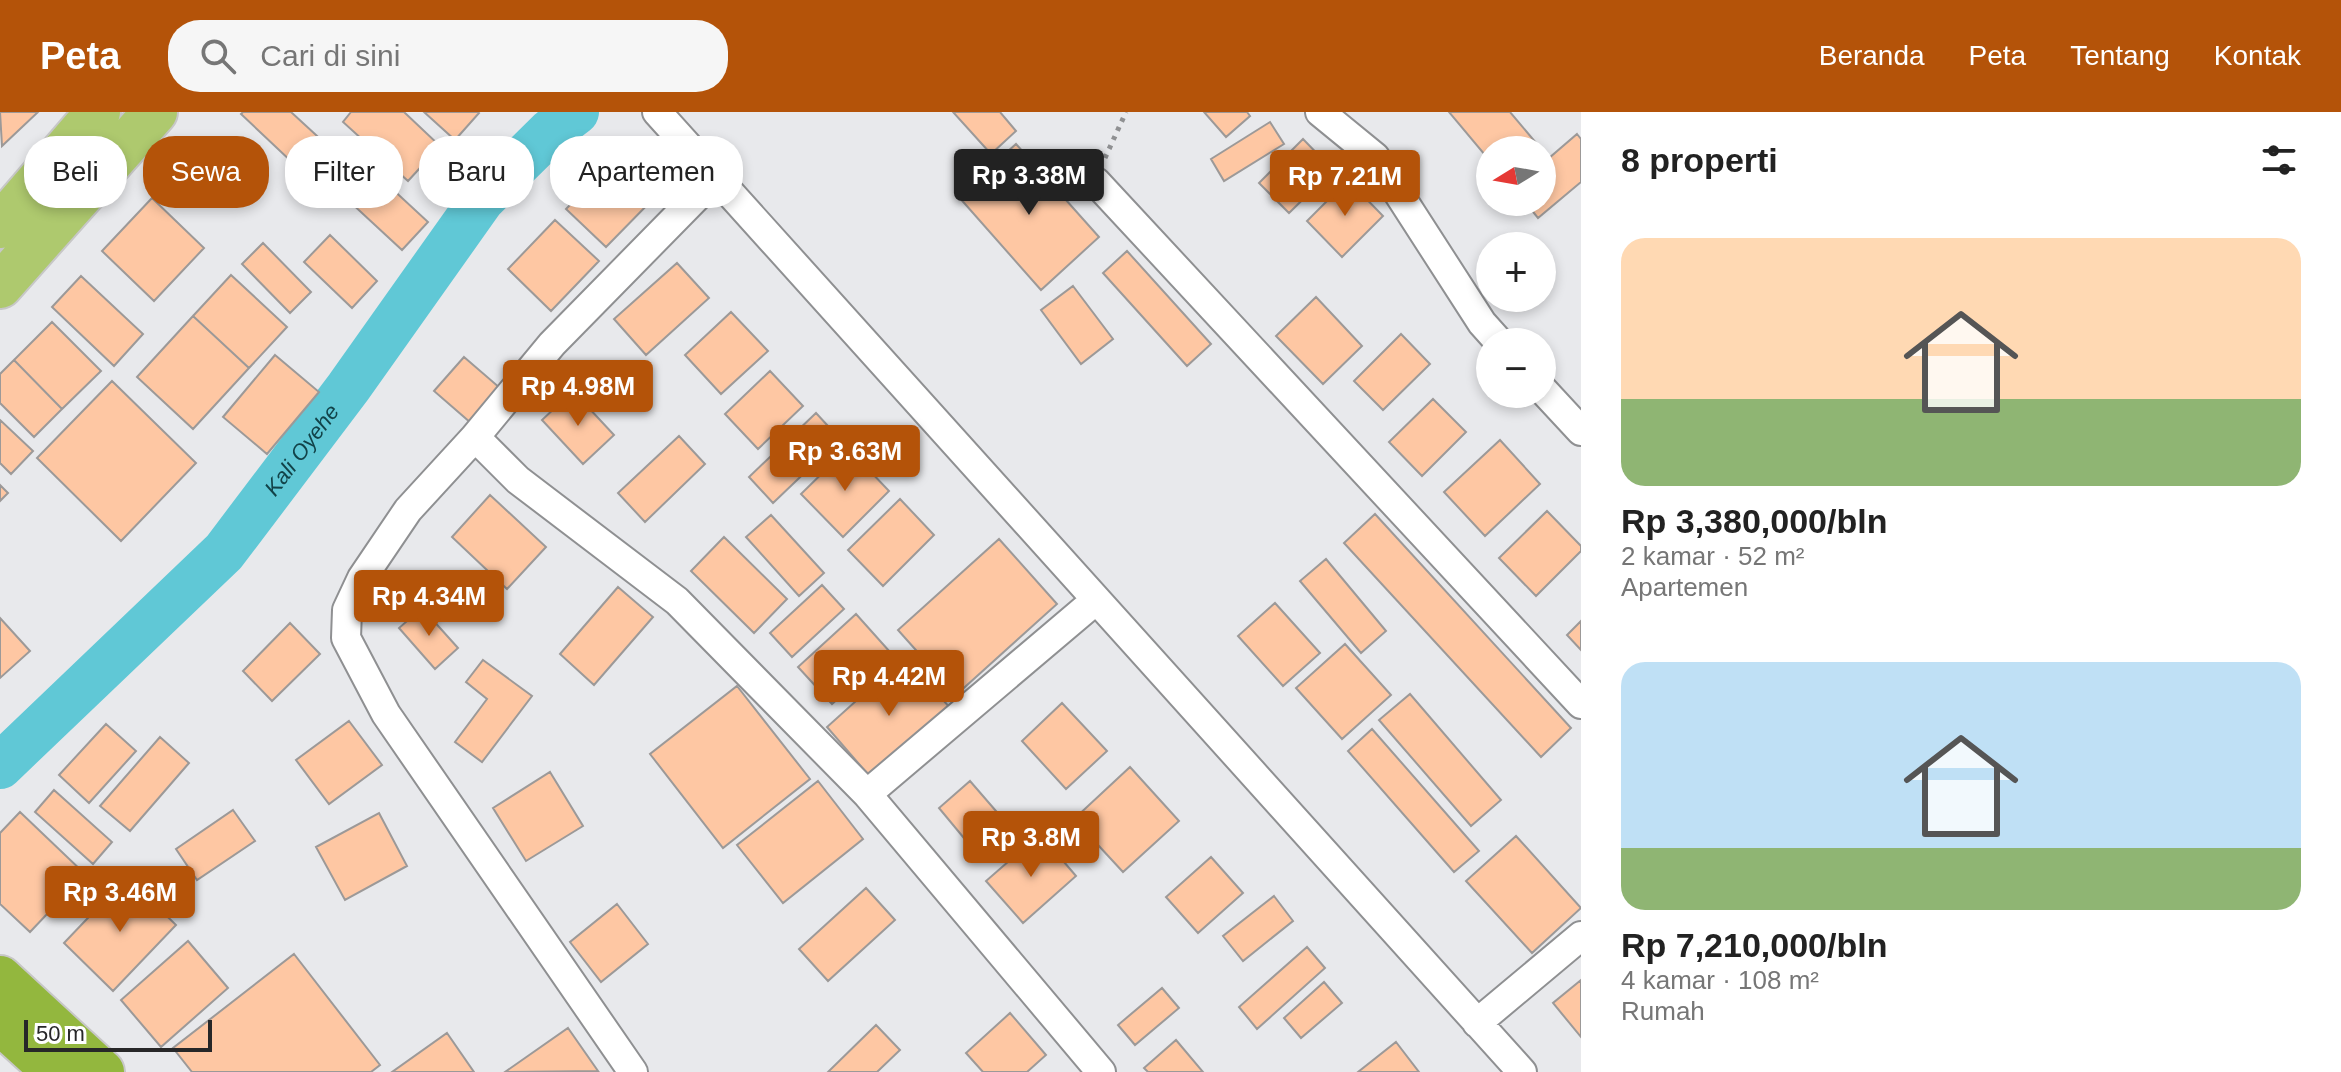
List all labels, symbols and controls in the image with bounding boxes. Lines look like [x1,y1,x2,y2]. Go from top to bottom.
search box [168,20,728,92]
icon: search [196,34,240,78]
text: Peta [40,35,120,77]
text: Cari di sini [260,39,400,72]
text: Beranda [1819,40,1925,71]
text: Peta [1969,40,2026,71]
text: Tentang [2070,40,2170,71]
text: Kontak [2214,40,2301,71]
chip: Beli [24,136,127,208]
chip: Sewa [143,136,269,208]
chip: Filter [285,136,403,208]
chip: Baru [419,136,534,208]
chip: Apartemen [550,136,743,208]
north arrow [1476,136,1556,216]
map controls [1476,136,1556,408]
icon: filters [2257,138,2301,182]
text: 8 properti [1621,141,1778,179]
pin: Rp 3.38M [946,149,1112,217]
pin: Rp 7.21M [1262,150,1428,218]
text: Rp 3.38M [972,160,1086,190]
text: Rp 7.21M [1288,161,1402,191]
button: + [1476,232,1556,312]
icon: home [1889,290,2033,434]
button: − [1476,328,1556,408]
pin: Rp 4.98M [495,360,661,428]
text: Rp 4.98M [521,371,635,401]
water label: Kali Oyehe [259,399,344,500]
pin: Rp 3.63M [762,425,928,493]
text: Rp 3.63M [788,436,902,466]
text: Rp 3,380,000/bln [1621,502,1887,540]
text: 2 kamar · 52 m² [1621,541,1805,571]
pin: Rp 4.34M [346,570,512,638]
text: Apartemen [1621,572,1748,602]
text: Rp 4.34M [372,581,486,611]
pin: Rp 4.42M [806,650,972,718]
text: Rp 4.42M [832,661,946,691]
icon: home [1889,714,2033,858]
pin: Rp 3.8M [957,811,1105,879]
text: Rp 3.8M [981,822,1081,852]
pin: Rp 3.46M [37,866,203,934]
text: Rp 3.46M [63,877,177,907]
text: Rp 7,210,000/bln [1621,926,1887,964]
text: 4 kamar · 108 m² [1621,965,1819,995]
text: Rumah [1621,996,1705,1026]
scale bar [24,1016,212,1052]
text: 50 m [36,1021,85,1046]

